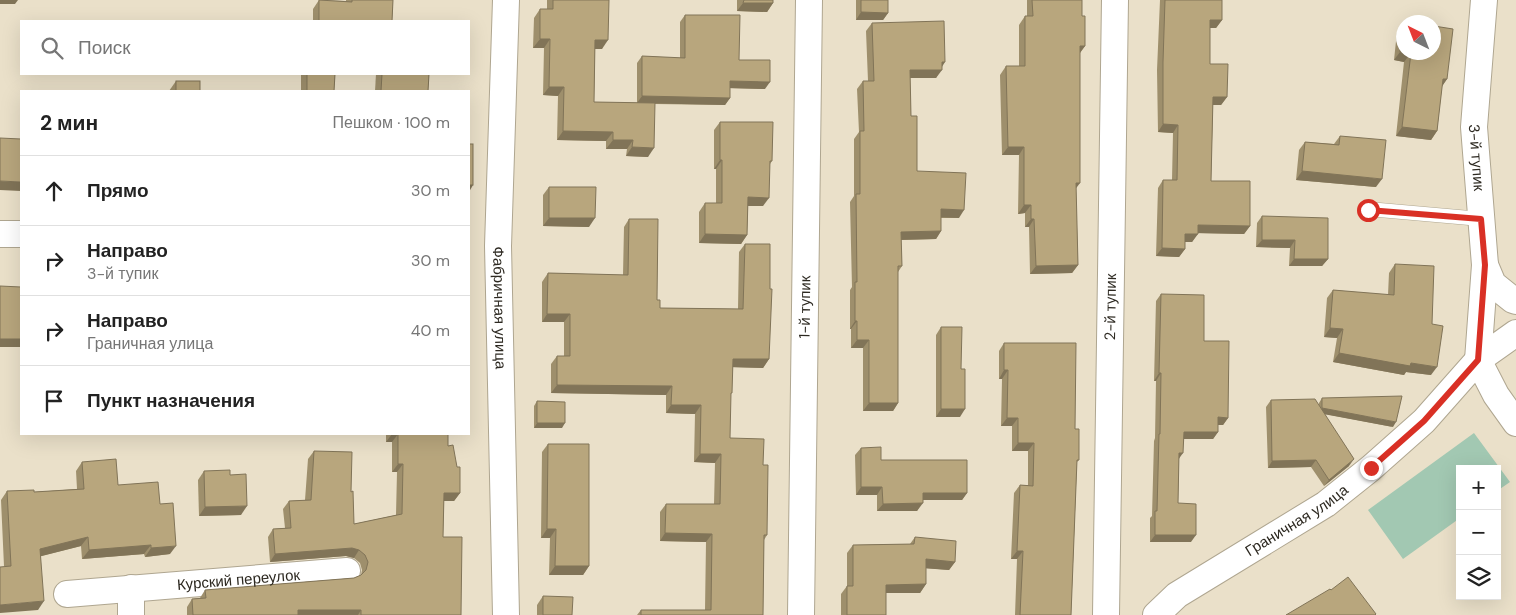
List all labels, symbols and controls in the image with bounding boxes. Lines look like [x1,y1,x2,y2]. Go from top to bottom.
north arrow [1396,15,1441,60]
search box [20,20,470,75]
icon: search [38,34,66,62]
text: Поиск [78,35,131,60]
text: 2 мин [40,109,98,137]
text: Пешком · 100 m [333,112,450,133]
street label: 3-й тупик [1464,123,1489,192]
icon: ahead [40,177,68,205]
text: Прямо [87,178,149,203]
text: 30 m [411,180,450,201]
route start [1357,199,1380,222]
text: Направо [87,238,168,263]
street label: Фабричная улица [488,246,511,370]
icon: right [40,247,68,275]
text: 30 m [411,250,450,271]
text: 3-й тупик [87,263,158,284]
street label: 2-й тупик [1100,273,1121,341]
street label: 1-й тупик [795,275,815,339]
text: Направо [87,308,168,333]
icon: right [40,317,68,345]
text: 40 m [411,320,450,341]
text: Граничная улица [87,333,213,354]
icon: arrive [40,387,68,415]
text: Пункт назначения [87,388,255,413]
route end [1360,457,1383,480]
map controls [1456,465,1501,600]
button: + [1456,465,1501,510]
street label: Граничная улица [1242,480,1353,561]
button: − [1456,510,1501,555]
button: layers [1456,555,1501,600]
street label: Курский переулок [176,565,301,595]

